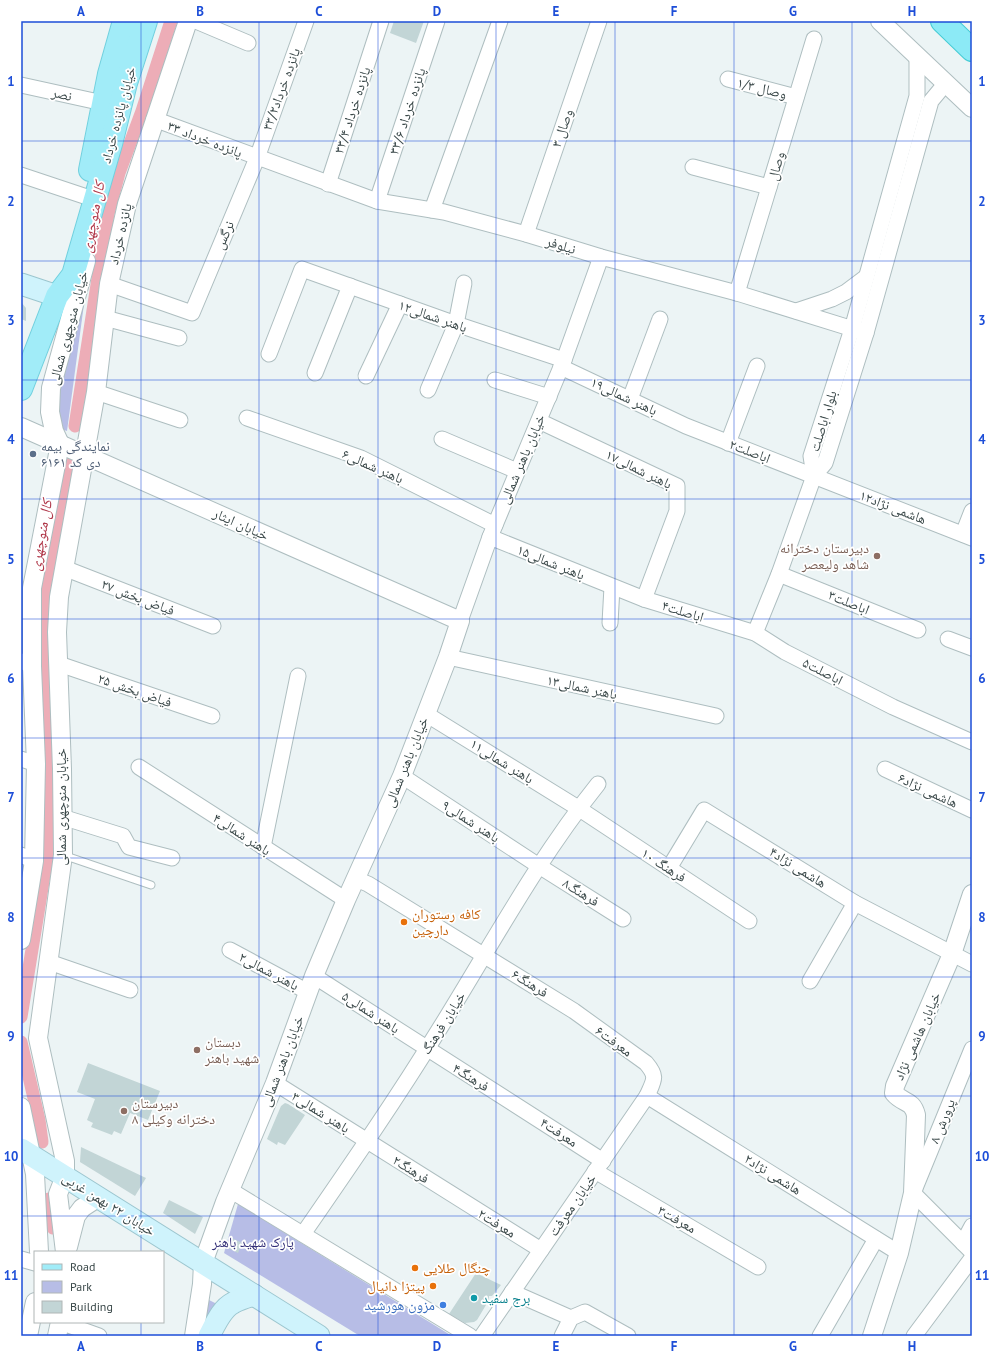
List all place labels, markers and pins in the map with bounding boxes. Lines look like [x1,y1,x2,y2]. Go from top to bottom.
place label: نمایندگی بیمه دی کد ۶۱۶۱ [41,437,110,471]
marker: نمایندگی بیمه دی کد ۶۱۶۱ [28,449,38,459]
place label: دبیرستان دخترانه شاهد ولیعصر [780,539,869,573]
marker: دبیرستان دخترانه شاهد ولیعصر [872,551,882,561]
place label: کافه رستوران دارچین [412,905,481,939]
marker: کافه رستوران دارچین [399,917,409,927]
place label: دبستان شهید باهنر [204,1033,259,1067]
marker: دبستان شهید باهنر [192,1045,202,1055]
place label: دبیرستان دخترانه وکیلی ۸ [132,1094,215,1128]
marker: دبیرستان دخترانه وکیلی ۸ [119,1106,129,1116]
place label: چنگال طلایی [423,1259,490,1277]
marker: چنگال طلایی [410,1263,420,1273]
place label: پیتزا دانیال [368,1277,425,1295]
marker: پیتزا دانیال [428,1281,438,1291]
place label: برج سفید [482,1289,531,1308]
marker: برج سفید [469,1293,479,1303]
place label: مزون هورشید [365,1296,435,1314]
marker: مزون هورشید [438,1300,448,1310]

